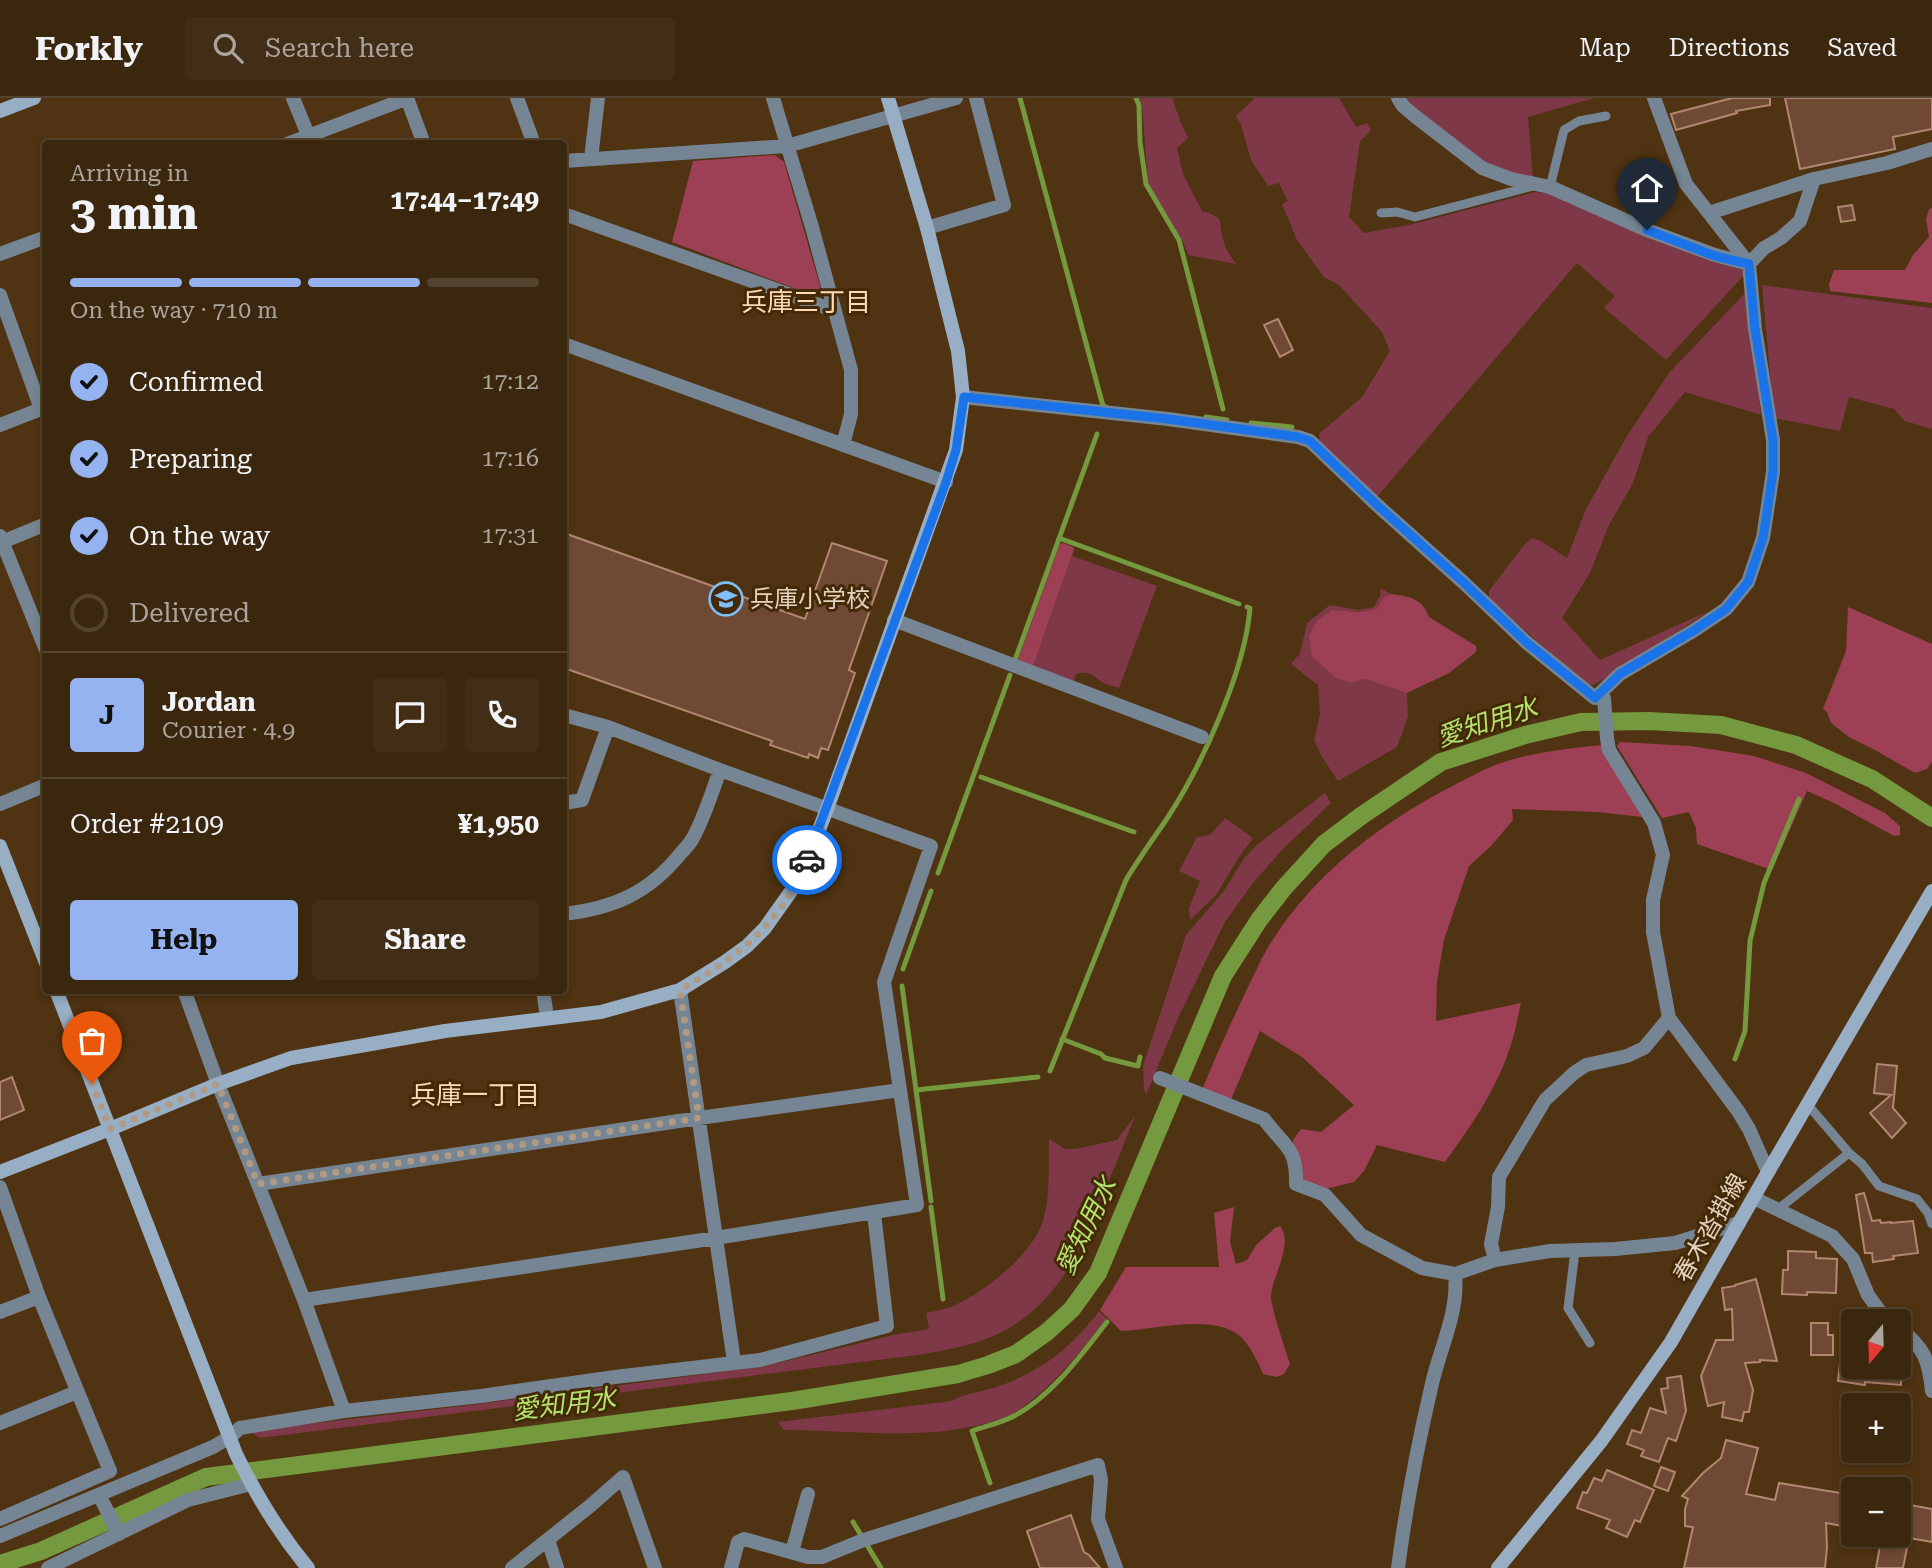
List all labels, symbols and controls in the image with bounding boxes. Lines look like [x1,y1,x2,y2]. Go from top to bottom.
search box [185,17,675,80]
text: Forkly [35,29,143,68]
icon: search [209,29,247,67]
text: Search here [265,33,414,63]
text: Map [1579,34,1631,62]
text: Directions [1669,34,1789,62]
text: Saved [1827,34,1897,62]
pin [1617,158,1677,230]
text: Arriving in [70,160,189,187]
icon: home [1628,169,1666,207]
text: 17:44–17:49 [390,185,539,215]
text: 3 min [70,186,198,240]
district label: 兵庫三丁目 [741,287,871,317]
text: On the way · 710 m [70,297,278,324]
icon: check [70,363,108,401]
text: Confirmed [129,367,264,397]
text: 17:12 [482,368,539,395]
icon: check [70,440,108,478]
text: Preparing [129,444,252,474]
text: 17:16 [482,445,539,472]
icon: check [70,517,108,555]
text: On the way [129,521,270,551]
text: 17:31 [482,522,539,549]
school or university icon: 兵庫小学校 [707,580,745,618]
place label: 兵庫小学校 [750,585,870,613]
text: Delivered [129,598,250,628]
button: chat [373,678,447,752]
button: phone [465,678,539,752]
text: Jordan [162,687,256,717]
water label: 愛知用水 [1433,691,1544,752]
text: J [99,700,115,730]
text: Courier · 4.9 [162,717,295,744]
text: Order #2109 [70,809,224,839]
text: ¥1,950 [458,809,539,839]
courier [772,825,842,895]
icon: car [788,841,826,879]
button: Help [70,900,298,980]
button: Share [312,900,539,980]
pin [62,1011,122,1083]
icon: bag [73,1022,111,1060]
district label: 兵庫一丁目 [410,1080,540,1110]
street label: 春木沓掛線 [1668,1169,1752,1287]
water label: 愛知用水 [1050,1170,1124,1279]
north arrow [1841,1309,1911,1379]
map controls [1841,1309,1911,1547]
water label: 愛知用水 [511,1382,620,1425]
button: + [1841,1393,1911,1463]
button: − [1841,1477,1911,1547]

